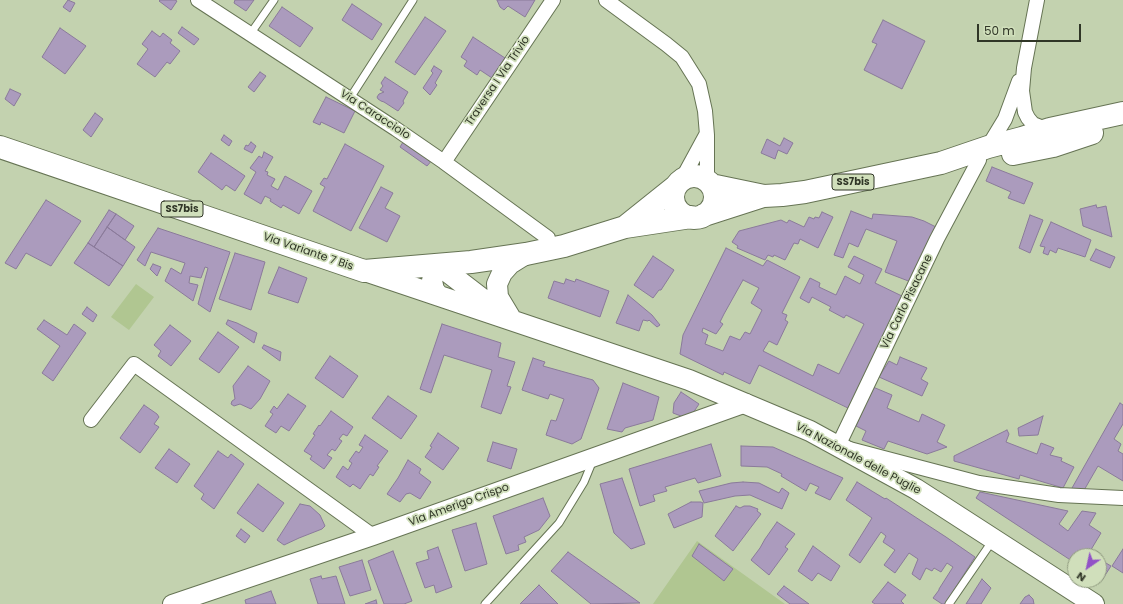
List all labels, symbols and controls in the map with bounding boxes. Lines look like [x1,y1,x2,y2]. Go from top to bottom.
scale bar [979,16,1083,42]
text: 50 m [984,22,1015,39]
street label: Traversa I Via Trivio [463,34,533,128]
street label: Via Caracciolo [338,87,412,143]
road number: SS7bis [832,174,874,190]
road number: SS7bis [161,201,203,217]
street label: Via Variante 7 Bis [261,230,355,274]
street label: Via Carlo Pisacane [878,253,936,351]
street label: Via Nazionale delle Puglie [793,420,923,498]
street label: Via Amerigo Crispo [407,481,511,529]
north arrow [1067,548,1107,588]
text: N [1073,568,1089,586]

